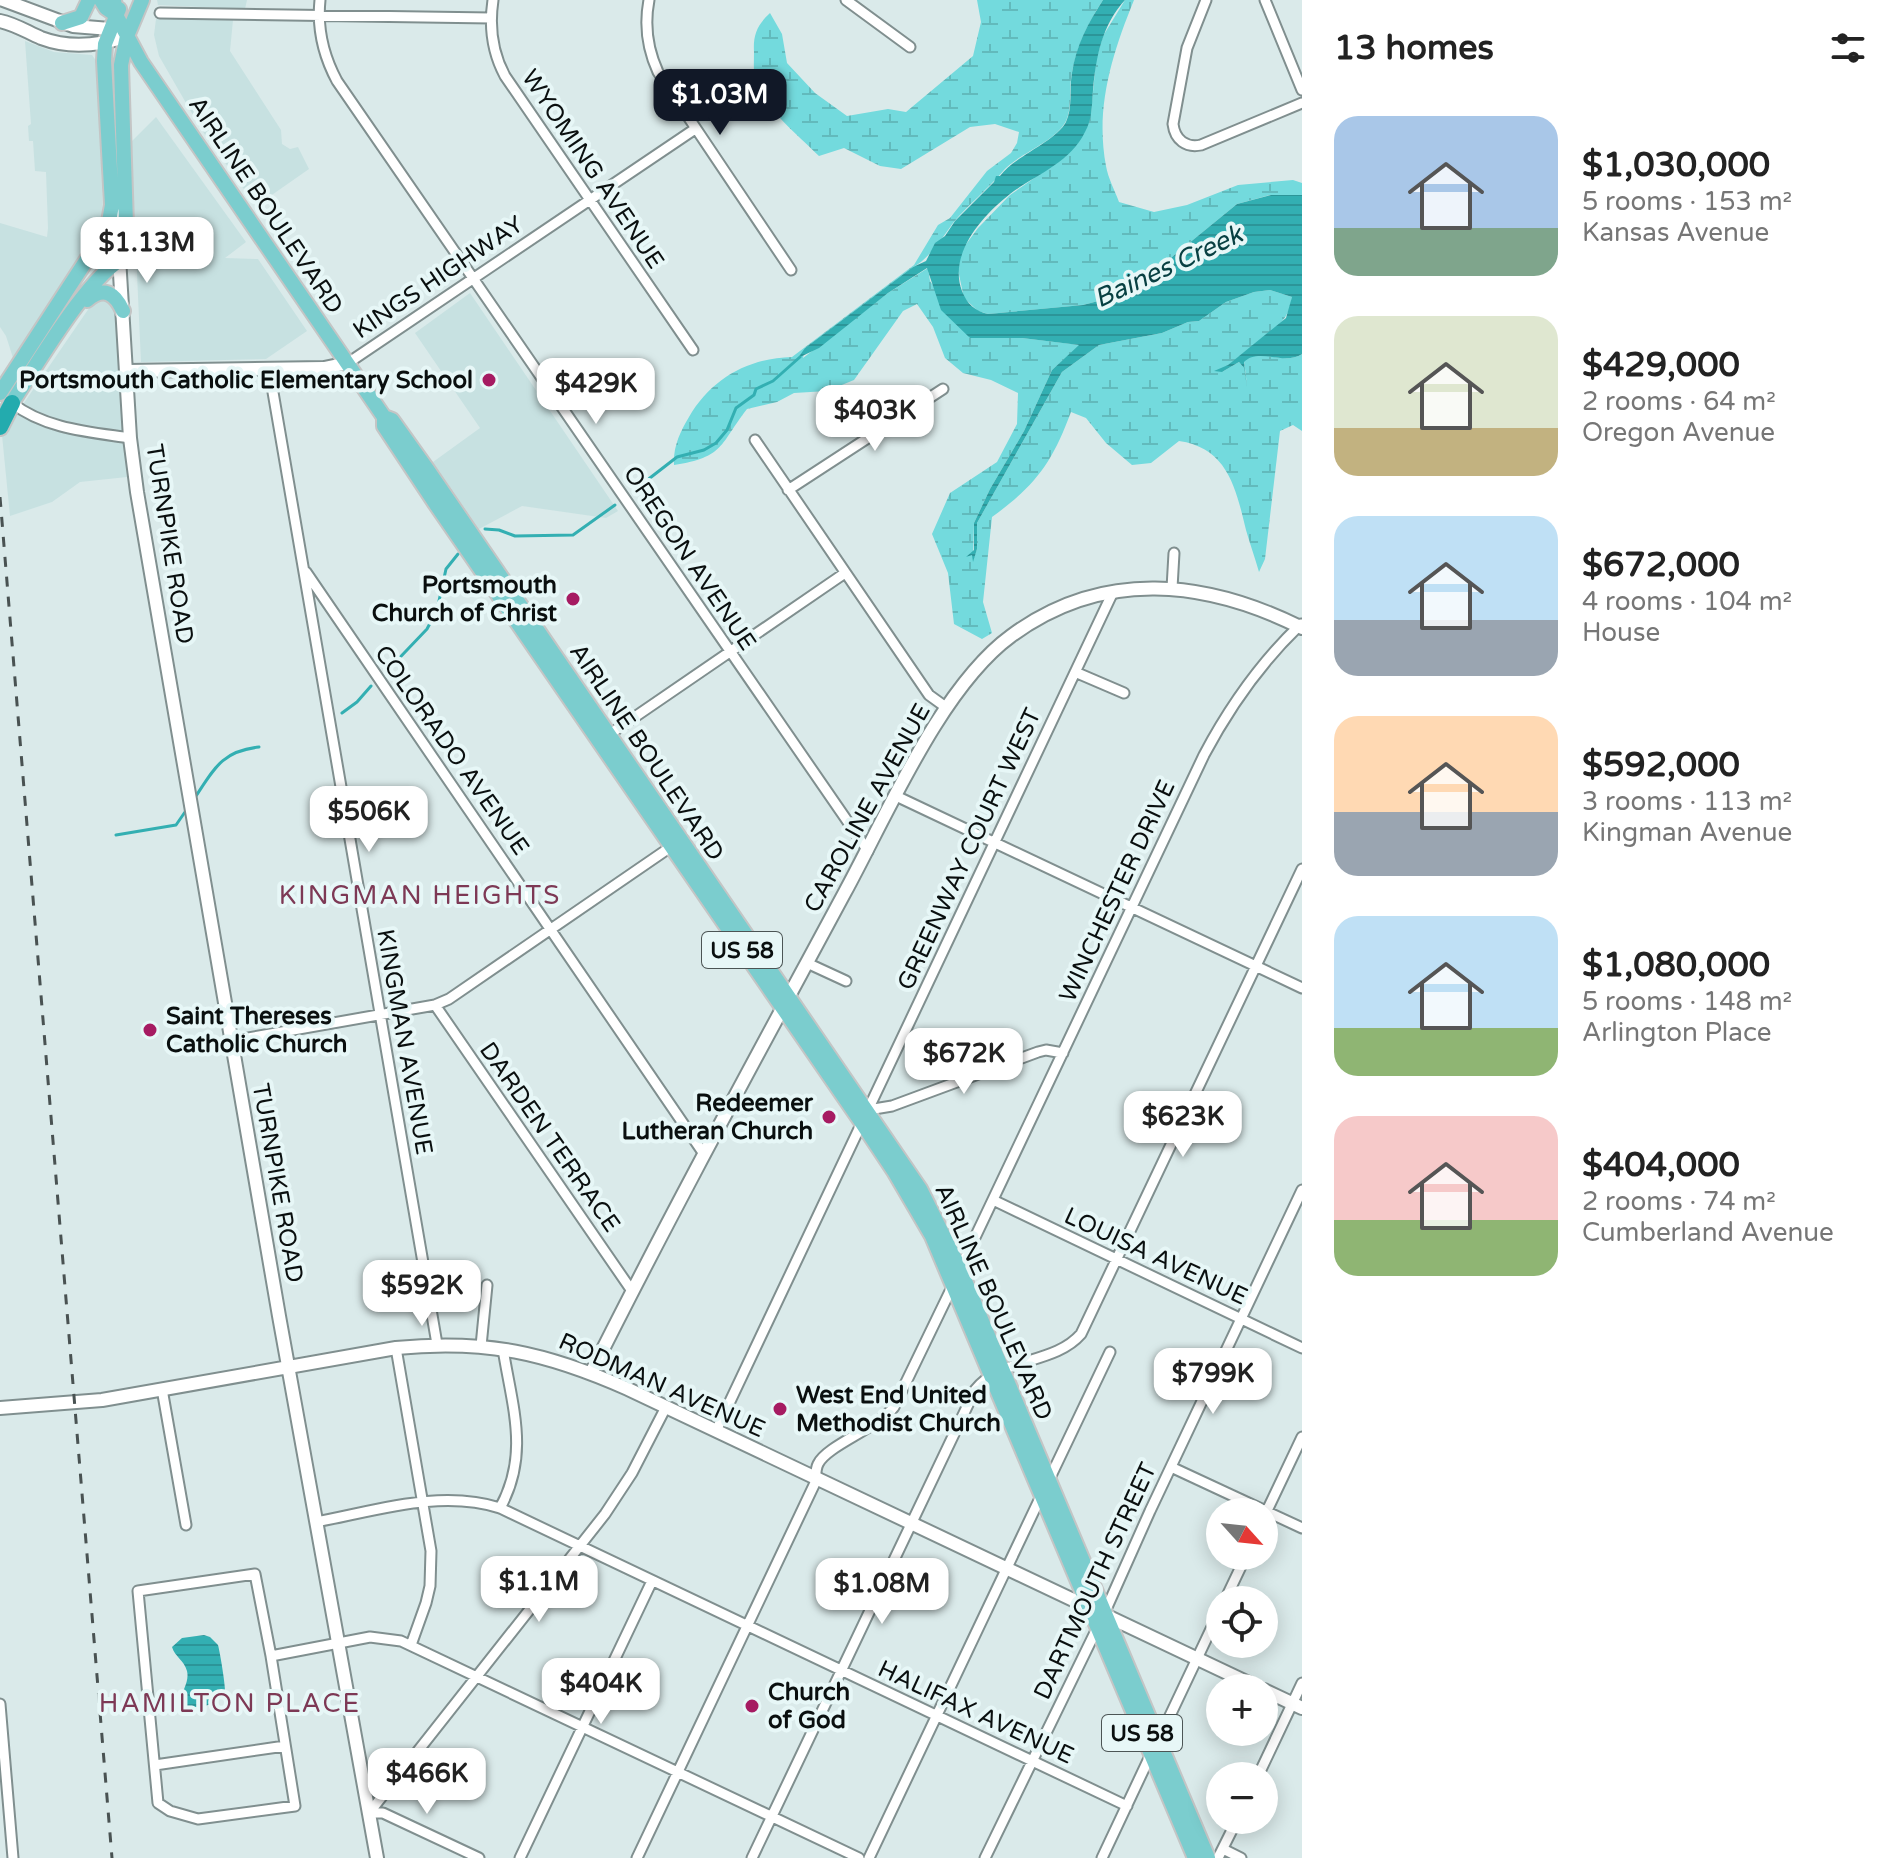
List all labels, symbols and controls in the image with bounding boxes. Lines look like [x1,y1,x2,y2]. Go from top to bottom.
icon: filters [1826,26,1870,70]
text: 13 homes [1334,28,1494,69]
street label: WYOMING AVENUE [515,64,670,274]
pin: $1.03M [655,69,785,137]
text: $1.03M [672,79,768,110]
street label: AIRLINE BOULEVARD [182,91,349,319]
text: $1,030,000 [1582,145,1770,186]
icon: home [1398,148,1494,244]
text: 5 rooms · 153 m² [1582,186,1792,217]
street label: KINGS HIGHWAY [348,210,529,345]
pin: $1.13M [82,217,212,285]
text: Kansas Avenue [1582,217,1769,248]
water label: Baines Creek [1089,218,1249,314]
text: $1.13M [99,227,195,258]
text: $429,000 [1582,345,1740,386]
icon: home [1398,348,1494,444]
pin: $429K [540,358,652,426]
place label: Portsmouth Catholic Elementary School [19,366,473,395]
text: $429K [555,368,637,399]
marker: Portsmouth Catholic Elementary School [480,371,498,389]
pin: $403K [819,385,931,453]
text: 2 rooms · 64 m² [1582,386,1776,417]
text: $403K [834,395,916,426]
text: Oregon Avenue [1582,417,1775,448]
street label: TURNPIKE ROAD [139,442,200,646]
street label: OREGON AVENUE [617,460,762,656]
text: $672,000 [1582,545,1740,586]
icon: home [1398,548,1494,644]
place label: Portsmouth Church of Christ [372,571,558,628]
text: 4 rooms · 104 m² [1582,586,1792,617]
marker: Portsmouth Church of Christ [564,590,582,608]
text: House [1582,617,1660,648]
street label: AIRLINE BOULEVARD [563,638,730,866]
street label: COLORADO AVENUE [368,640,535,861]
street label: CAROLINE AVENUE [798,699,937,918]
street label: GREENWAY COURT WEST [891,703,1048,995]
text: $592,000 [1582,745,1740,786]
icon: home [1398,748,1494,844]
street label: WINCHESTER DRIVE [1053,776,1182,1007]
pin: $506K [313,786,425,854]
text: 3 rooms · 113 m² [1582,786,1792,817]
text: $506K [328,796,410,827]
text: Kingman Avenue [1582,817,1792,848]
district label: KINGMAN HEIGHTS [279,880,561,911]
street label: KINGMAN AVENUE [370,927,439,1157]
road number: US 58 [702,932,782,968]
text: $1,080,000 [1582,945,1770,986]
icon: home [1398,948,1494,1044]
text: 5 rooms · 148 m² [1582,986,1792,1017]
place label: Saint Thereses Catholic Church [166,1002,347,1059]
text: Arlington Place [1582,1017,1771,1048]
marker: Saint Thereses Catholic Church [141,1021,159,1039]
pin: $672K [908,1028,1020,1096]
street label: DARDEN TERRACE [473,1037,626,1238]
text: $672K [923,1038,1005,1069]
street label: TURNPIKE ROAD [246,1081,309,1285]
place label: Redeemer Lutheran Church [622,1089,814,1146]
pin: $623K [1127,1091,1239,1159]
text: $623K [1142,1101,1224,1132]
marker: Redeemer Lutheran Church [820,1108,838,1126]
text: $404,000 [1582,1145,1740,1186]
icon: home [1398,1148,1494,1244]
street label: AIRLINE BOULEVARD [928,1180,1059,1425]
text: 2 rooms · 74 m² [1582,1186,1776,1217]
street label: LOUISA AVENUE [1060,1201,1252,1312]
text: Cumberland Avenue [1582,1217,1834,1248]
pin: $592K [366,1260,478,1328]
text: $592K [381,1270,463,1301]
street label: RODMAN AVENUE [554,1327,769,1444]
pin: $799K [1157,1348,1269,1416]
text: $799K [1172,1358,1254,1389]
place label: West End United Methodist Church [796,1381,1001,1438]
marker: West End United Methodist Church [771,1400,789,1418]
street label: DARTMOUTH STREET [1028,1458,1163,1704]
north arrow [1206,1498,1278,1570]
map controls [1206,1498,1278,1834]
pin: $1.1M [483,1556,595,1624]
pin: $1.08M [817,1558,947,1626]
text: $1.1M [499,1566,579,1597]
text: $1.08M [834,1568,930,1599]
button: locate [1206,1586,1278,1658]
street label: HALIFAX AVENUE [873,1654,1078,1770]
pin: $404K [545,1658,657,1726]
text: $404K [560,1668,642,1699]
button: + [1206,1674,1278,1746]
place label: Church of God [768,1678,850,1735]
district label: HAMILTON PLACE [99,1688,361,1719]
marker: Church of God [743,1697,761,1715]
road number: US 58 [1102,1715,1182,1751]
pin: $466K [371,1748,483,1816]
text: $466K [386,1758,468,1789]
button: − [1206,1762,1278,1834]

